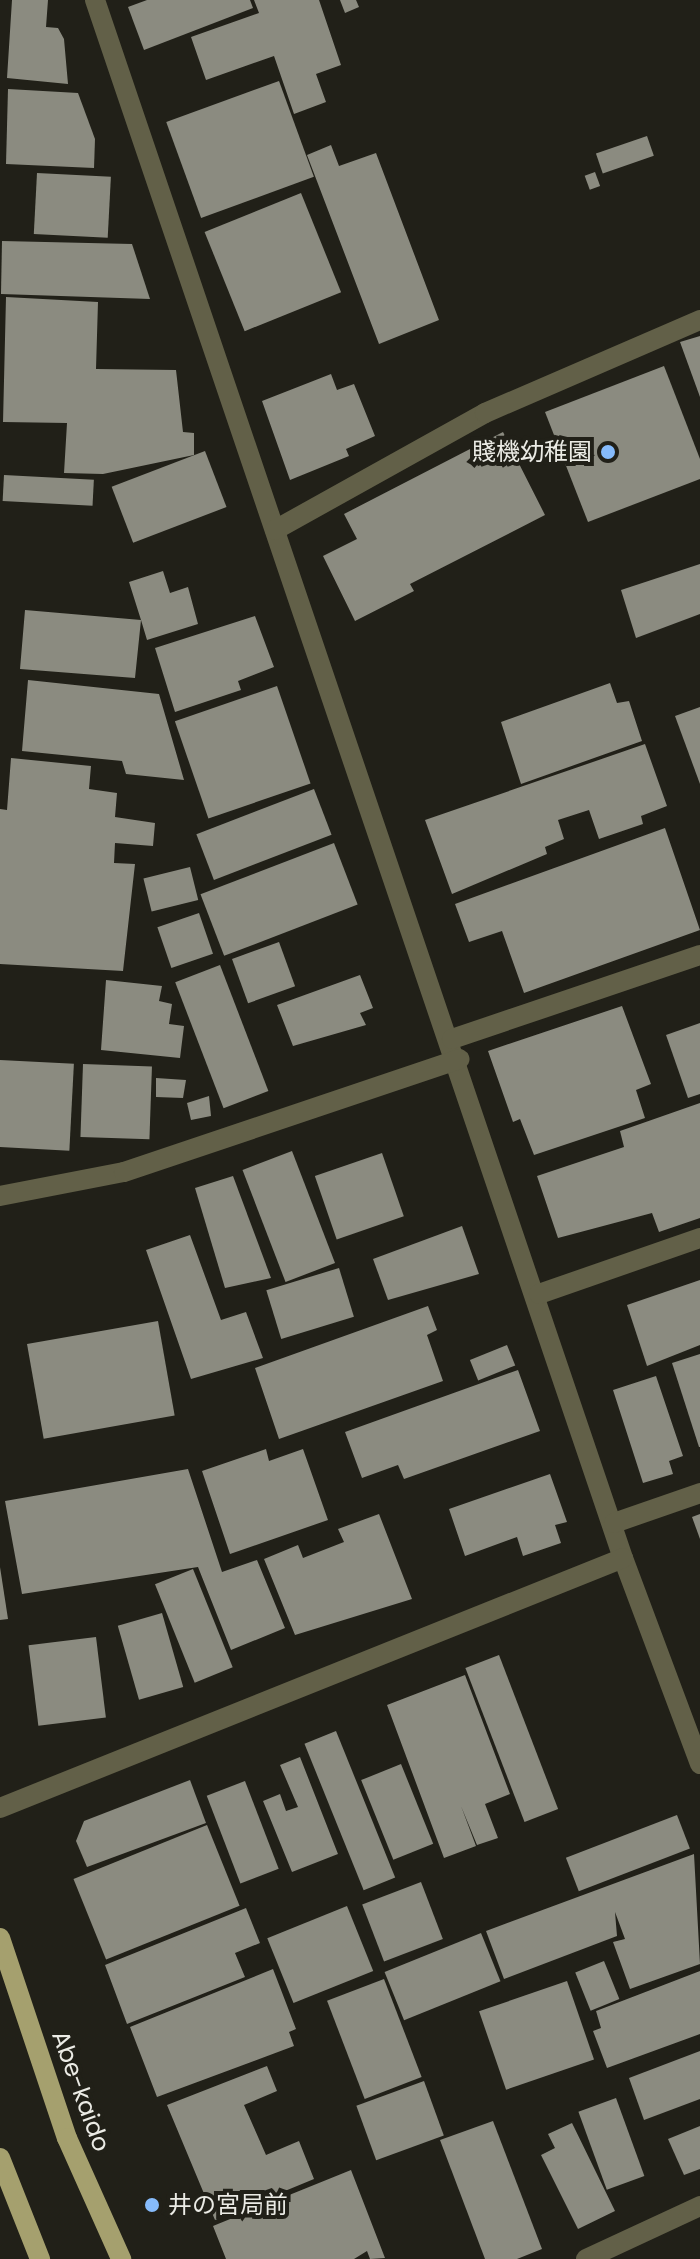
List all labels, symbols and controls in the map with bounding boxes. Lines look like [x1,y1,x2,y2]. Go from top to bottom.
place label: 賤機幼稚園 [472,438,592,466]
marker: 賤機幼稚園 [599,443,617,461]
street label: Abe-kaido [46,2027,116,2155]
place label: 井の宮局前 [168,2191,288,2219]
marker: 井の宮局前 [143,2196,161,2214]

